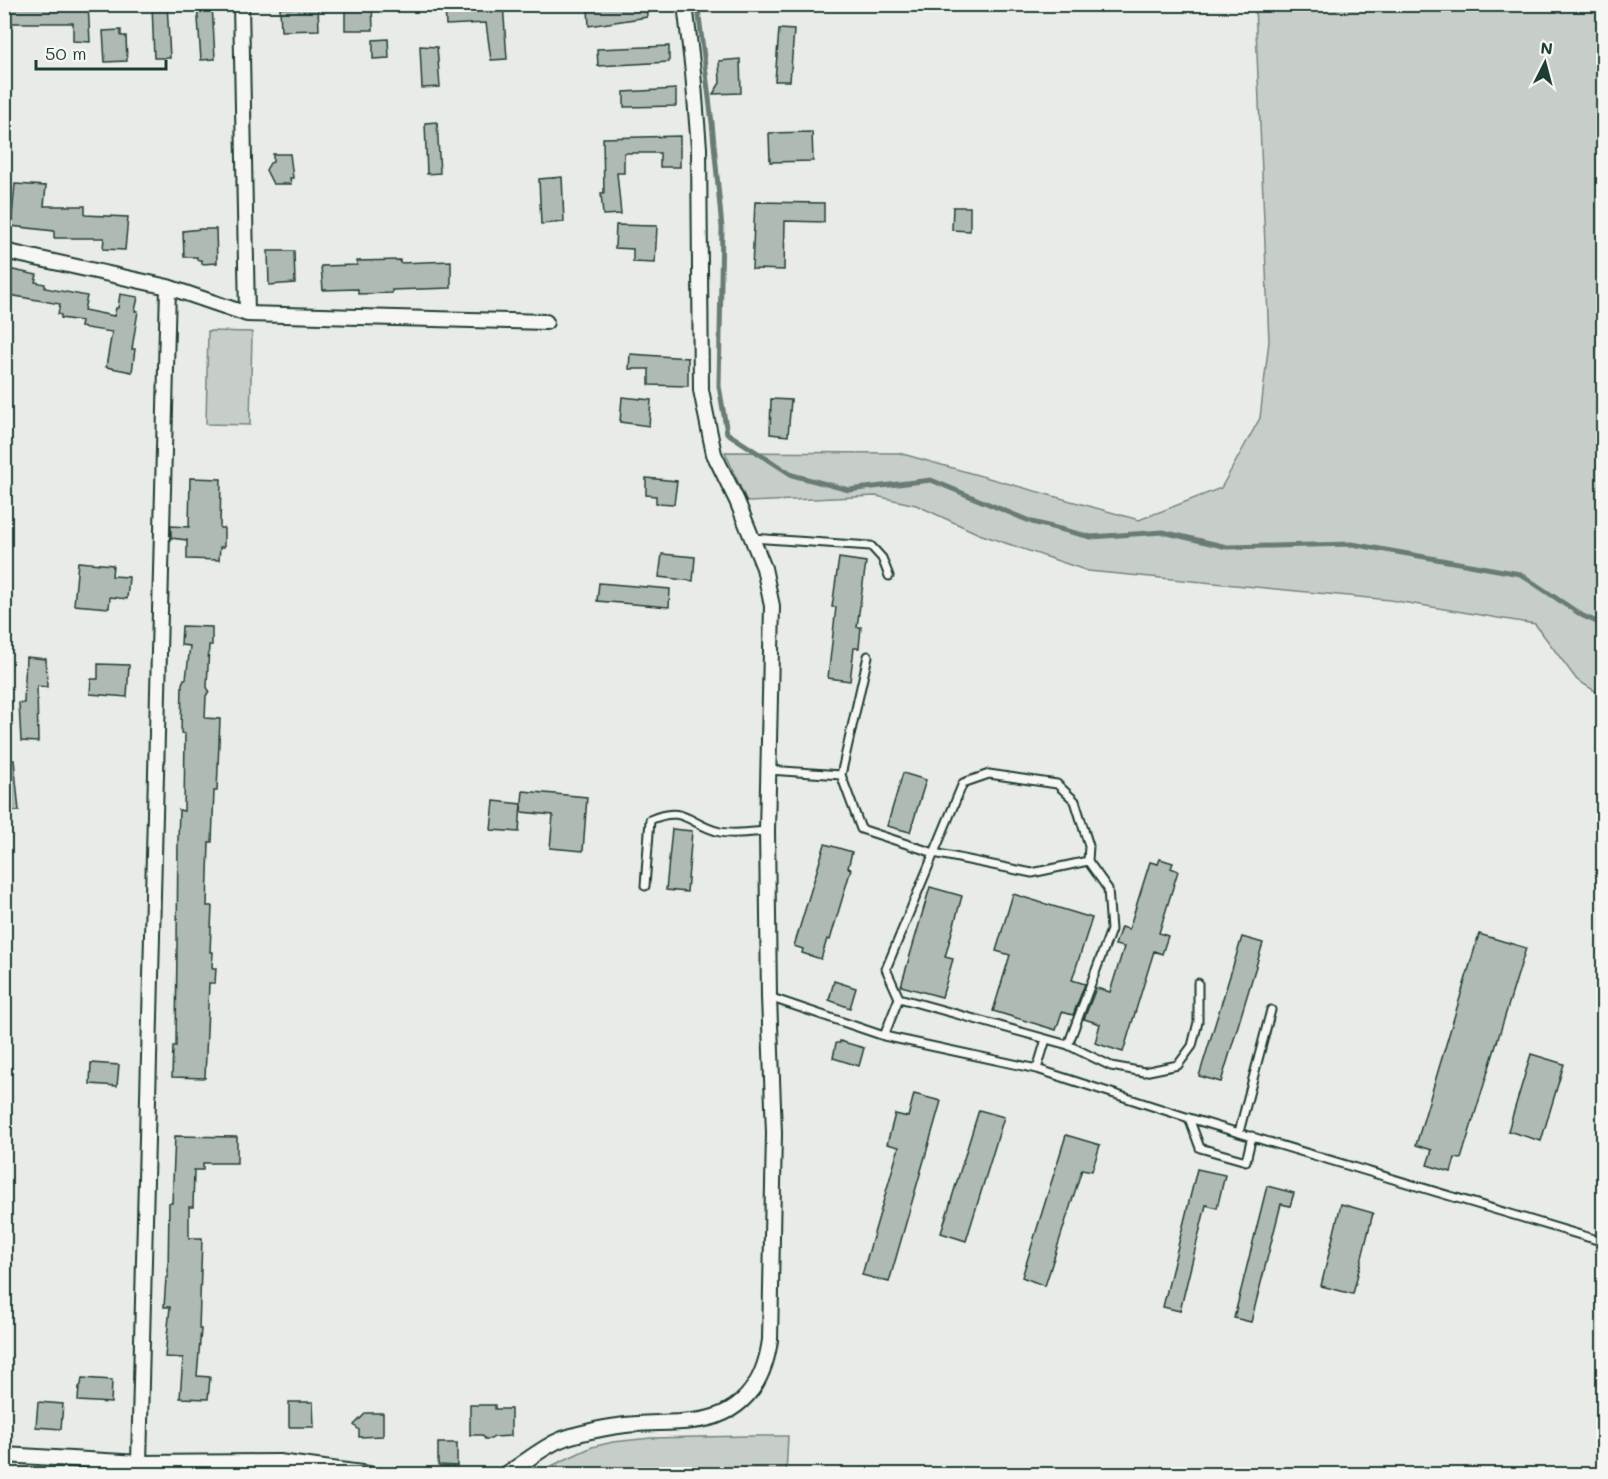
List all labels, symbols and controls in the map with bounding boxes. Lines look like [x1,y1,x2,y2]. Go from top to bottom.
scale bar [36,33,166,71]
north arrow [1515,33,1575,93]
text: N [1539,37,1554,59]
text: 50 m [45,41,87,65]

